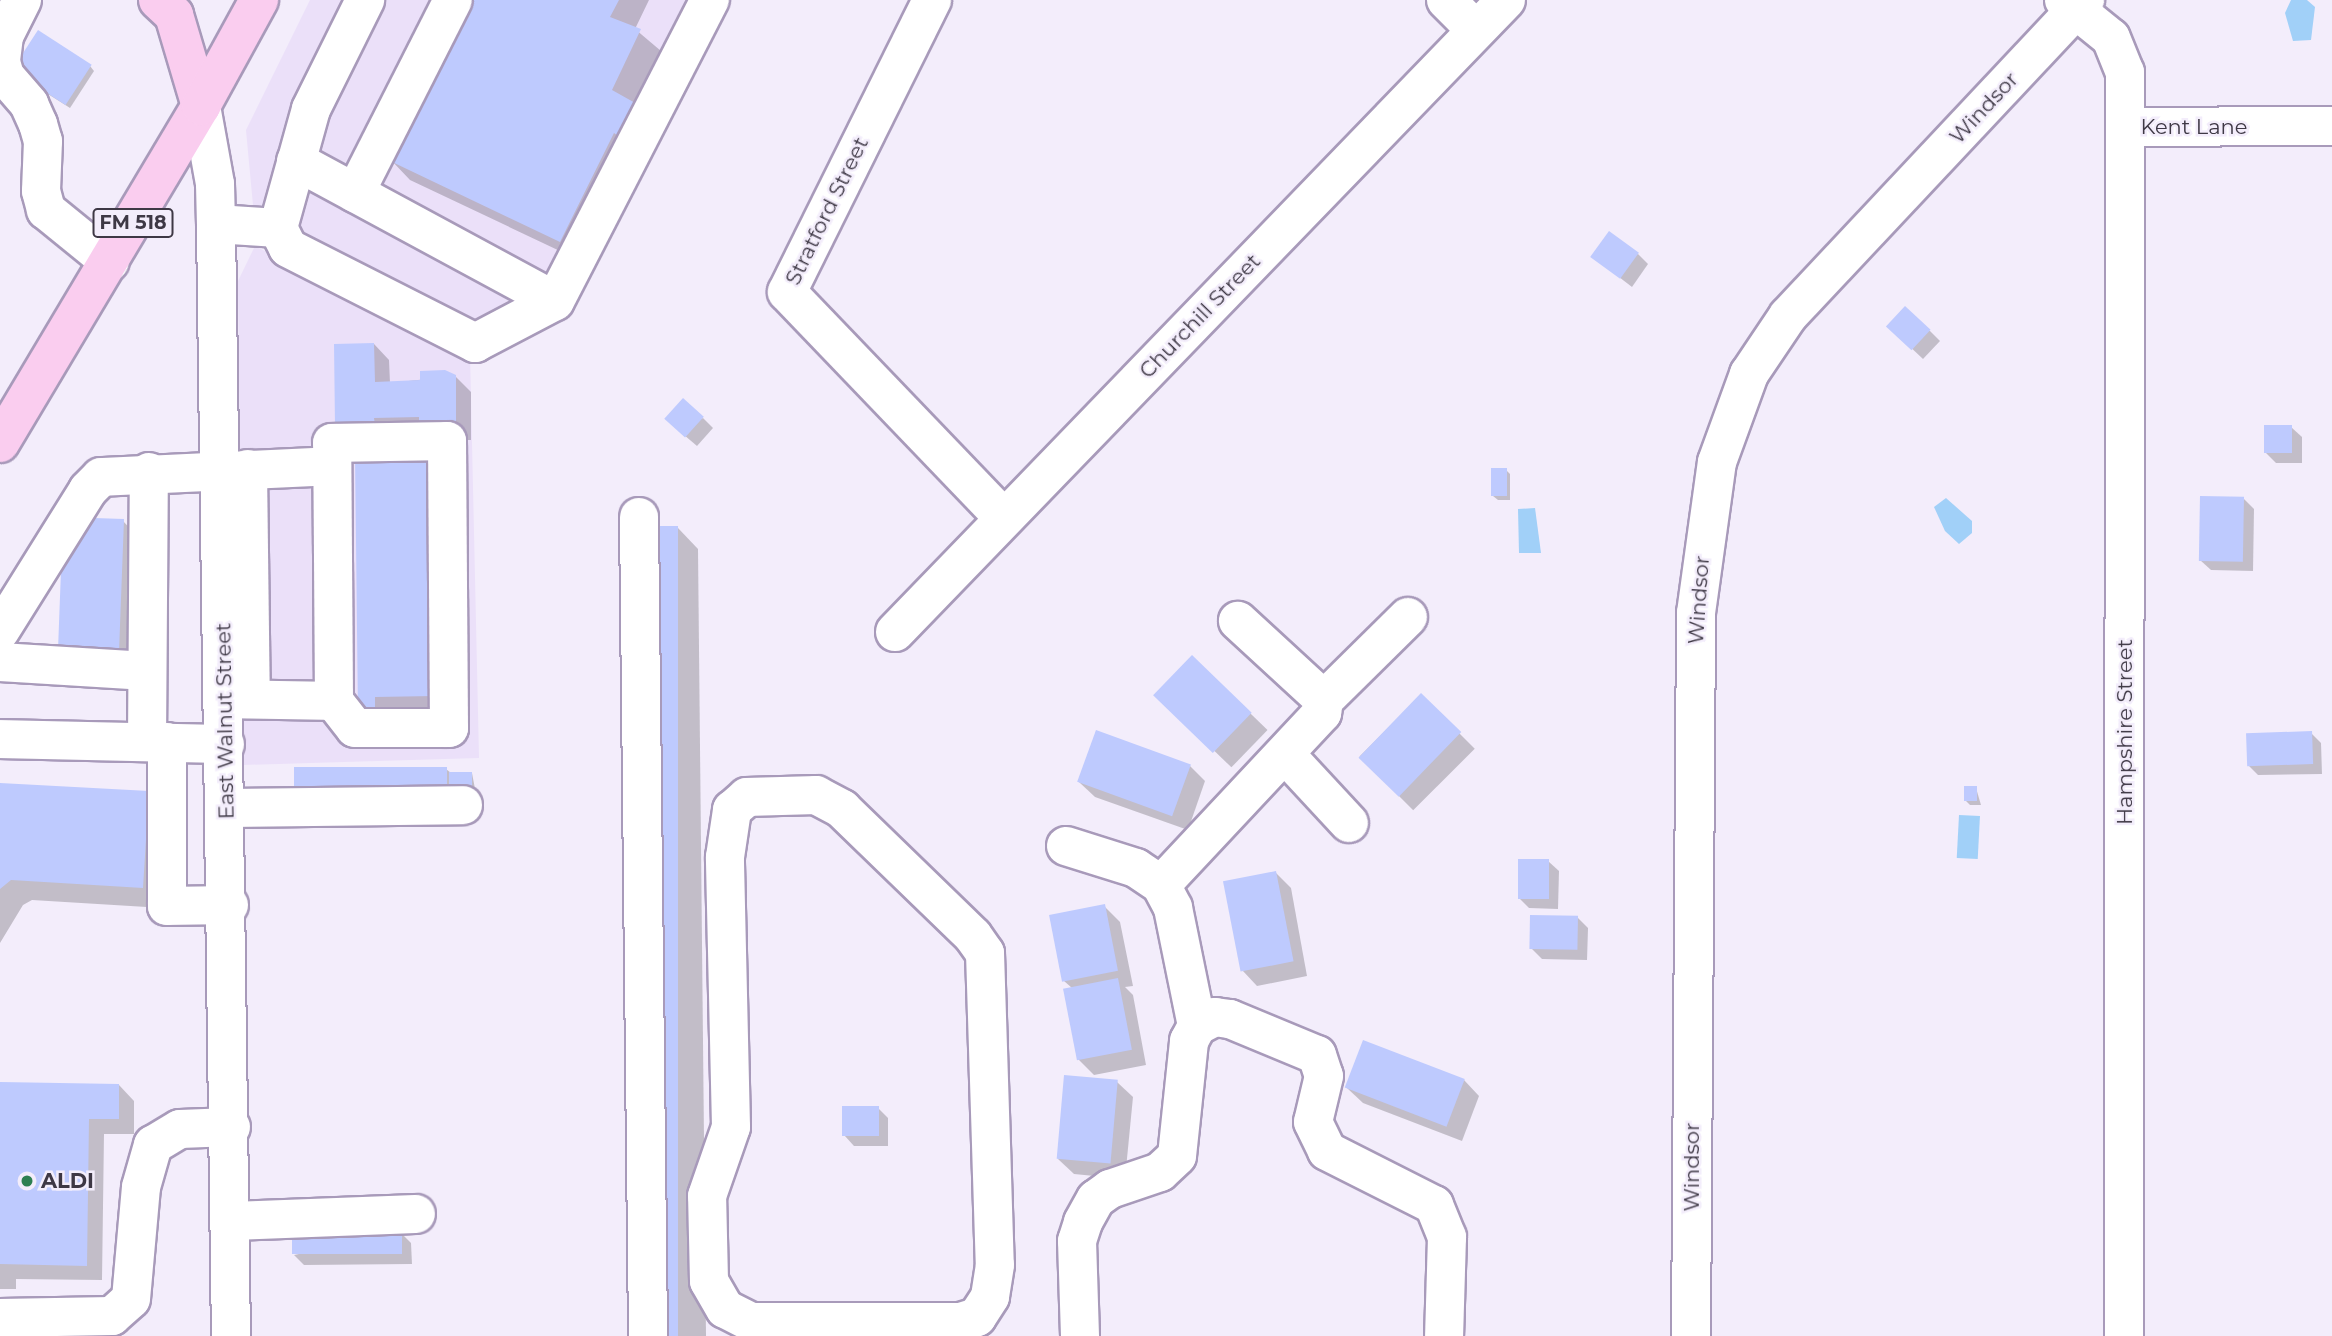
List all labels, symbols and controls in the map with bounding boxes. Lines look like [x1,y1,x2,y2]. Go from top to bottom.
street label: Windsor [1944,67,2024,149]
street label: Kent Lane [2141,114,2247,140]
street label: Stratford Street [780,133,874,289]
road number: FM 518 [91,208,175,238]
street label: Churchill Street [1134,249,1266,383]
street label: Windsor [1683,555,1715,645]
street label: East Walnut Street [211,622,239,820]
street label: Hampshire Street [2112,639,2138,825]
street label: Windsor [1679,1123,1705,1211]
place label: ALDI [41,1168,94,1194]
marker: ALDI [19,1173,35,1189]

